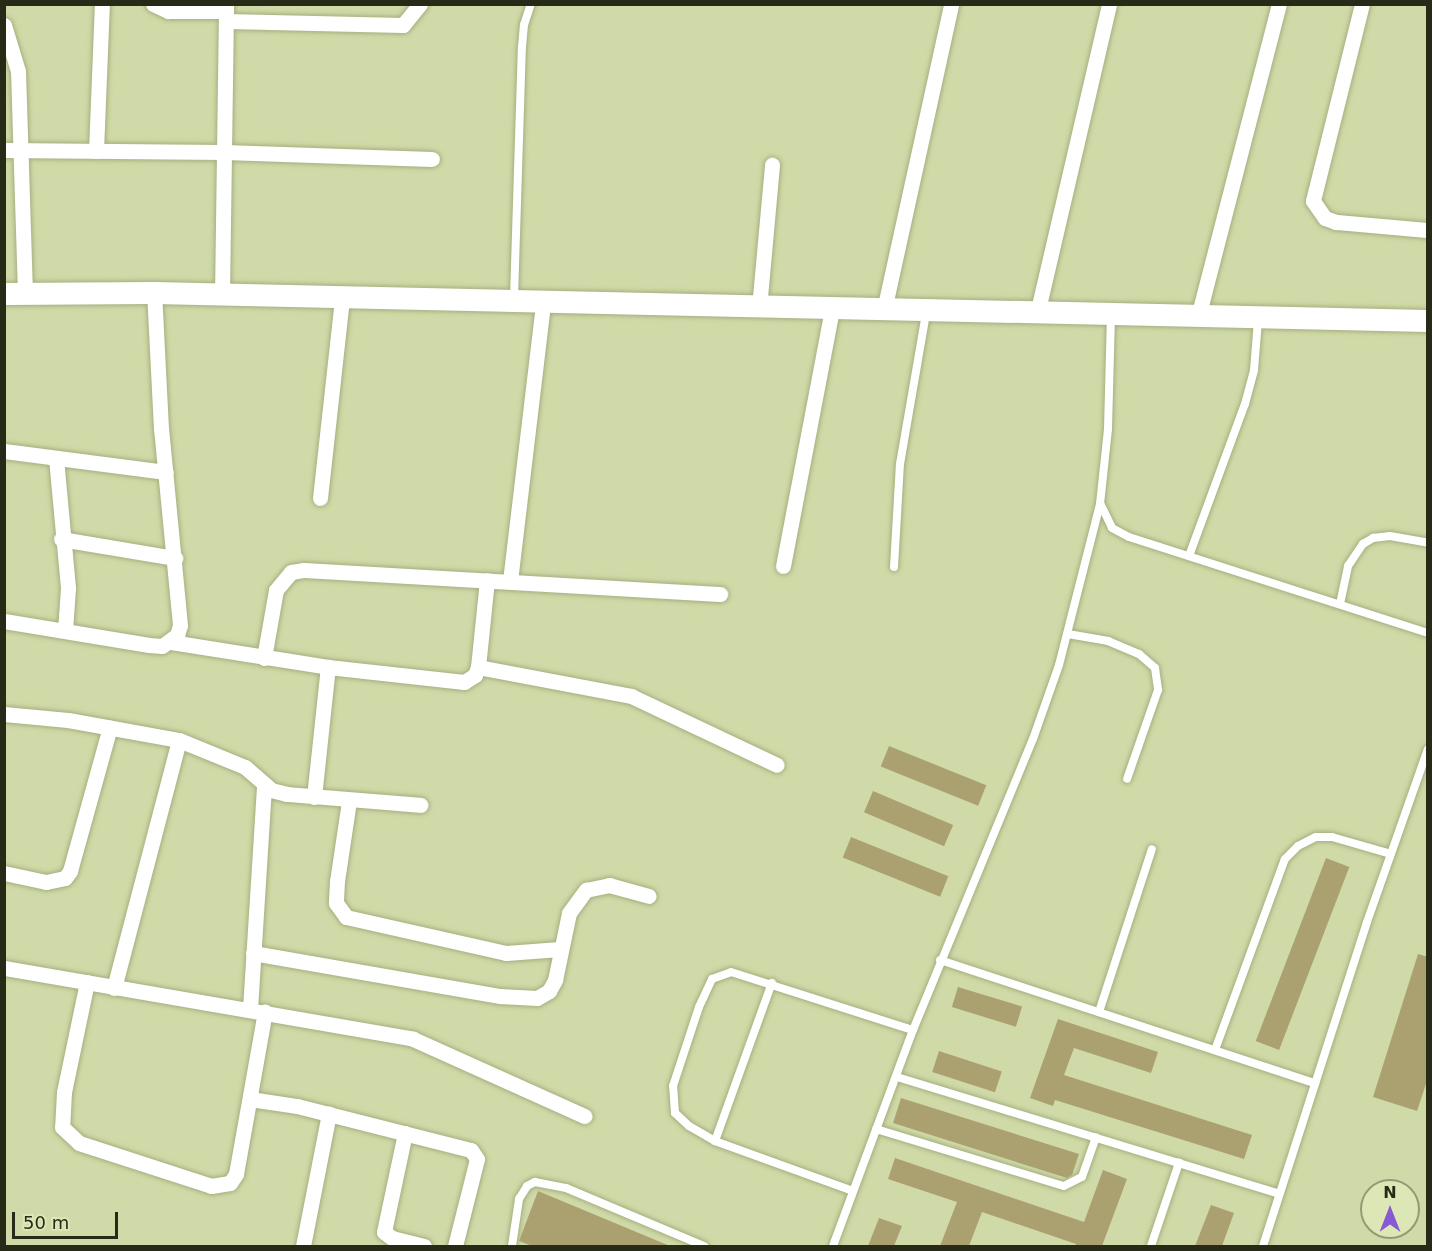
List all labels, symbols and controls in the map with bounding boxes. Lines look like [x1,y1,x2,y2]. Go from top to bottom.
north arrow [1360,1179,1420,1239]
text: N [1383,1183,1397,1202]
scale bar [15,1200,122,1238]
text: 50 m [23,1212,69,1233]

